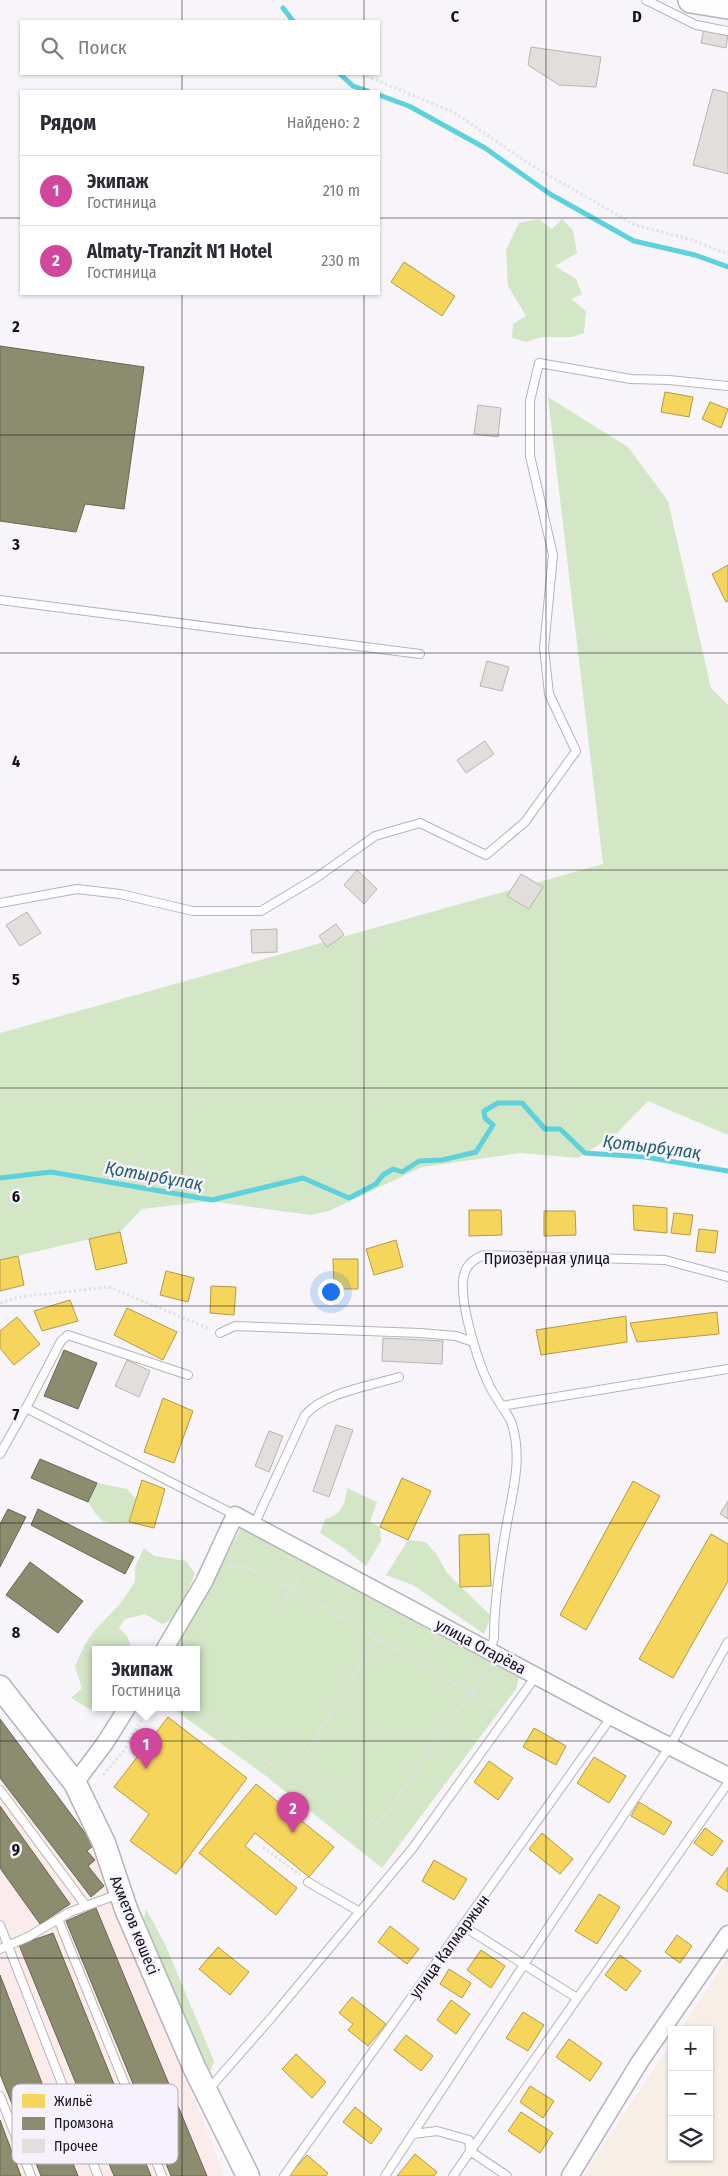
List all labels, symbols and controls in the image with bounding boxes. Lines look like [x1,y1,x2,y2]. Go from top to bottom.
text: C [451,7,460,26]
text: D [632,7,642,26]
search box [20,20,380,75]
icon: search [38,34,66,62]
text: Поиск [78,36,127,59]
text: Рядом [40,110,96,136]
text: Найдено: 2 [287,113,360,132]
text: Экипаж [87,170,148,193]
text: 1 [53,181,59,200]
text: 210 m [323,181,360,200]
text: Гостиница [87,193,157,212]
text: Almaty-Tranzit N1 Hotel [87,240,272,263]
text: 2 [52,251,60,270]
text: 230 m [321,251,360,270]
text: Гостиница [87,263,157,282]
text: 2 [11,317,20,336]
text: 3 [11,535,20,554]
text: 4 [12,752,20,771]
text: 5 [12,970,20,989]
water label: Қотырбұлақ [602,1130,703,1164]
water label: Қотырбұлақ [103,1157,205,1195]
text: 6 [12,1187,20,1206]
street label: Приозёрная улица [484,1249,610,1268]
your location [318,1279,344,1305]
text: 7 [13,1405,20,1424]
street label: улица Огарёва [432,1615,529,1678]
text: 8 [12,1623,21,1642]
popup [92,1646,200,1711]
text: Экипаж [111,1658,173,1681]
text: Гостиница [111,1681,181,1700]
pin: 1 [130,1728,162,1769]
pin: 2 [277,1792,309,1833]
text: 9 [12,1840,20,1859]
street label: Ахметов көшесі [106,1873,163,1977]
street label: улица Калмаржын [405,1891,493,2002]
map controls [668,2026,713,2161]
button: + [668,2026,713,2071]
button: − [668,2071,713,2116]
legend [12,2084,178,2164]
text: Жильё [54,2093,93,2110]
text: Промзона [54,2115,114,2132]
button: layers [668,2116,713,2161]
text: Прочее [54,2138,98,2155]

